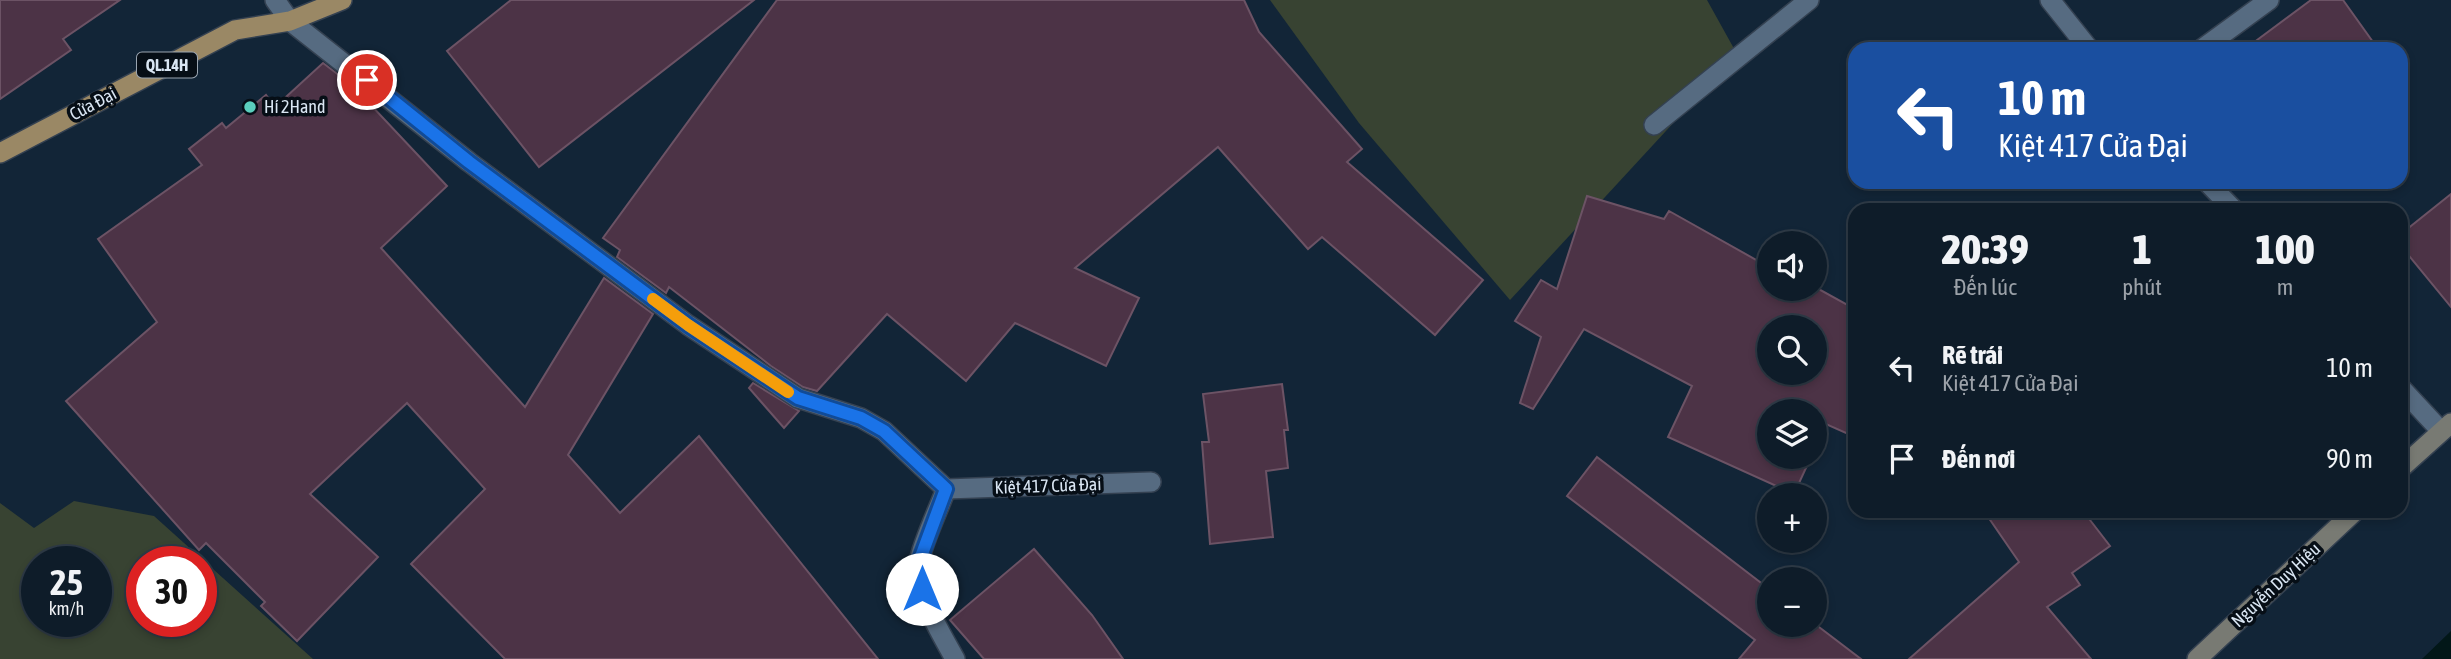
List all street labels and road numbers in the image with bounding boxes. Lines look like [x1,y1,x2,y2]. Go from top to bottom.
road number: QL.14H [137,53,197,78]
street label: Cửa Đại [66,82,120,125]
street label: Kiệt 417 Cửa Đại [994,473,1102,498]
street label: Nguyễn Duy Hiệu [2227,538,2324,631]

